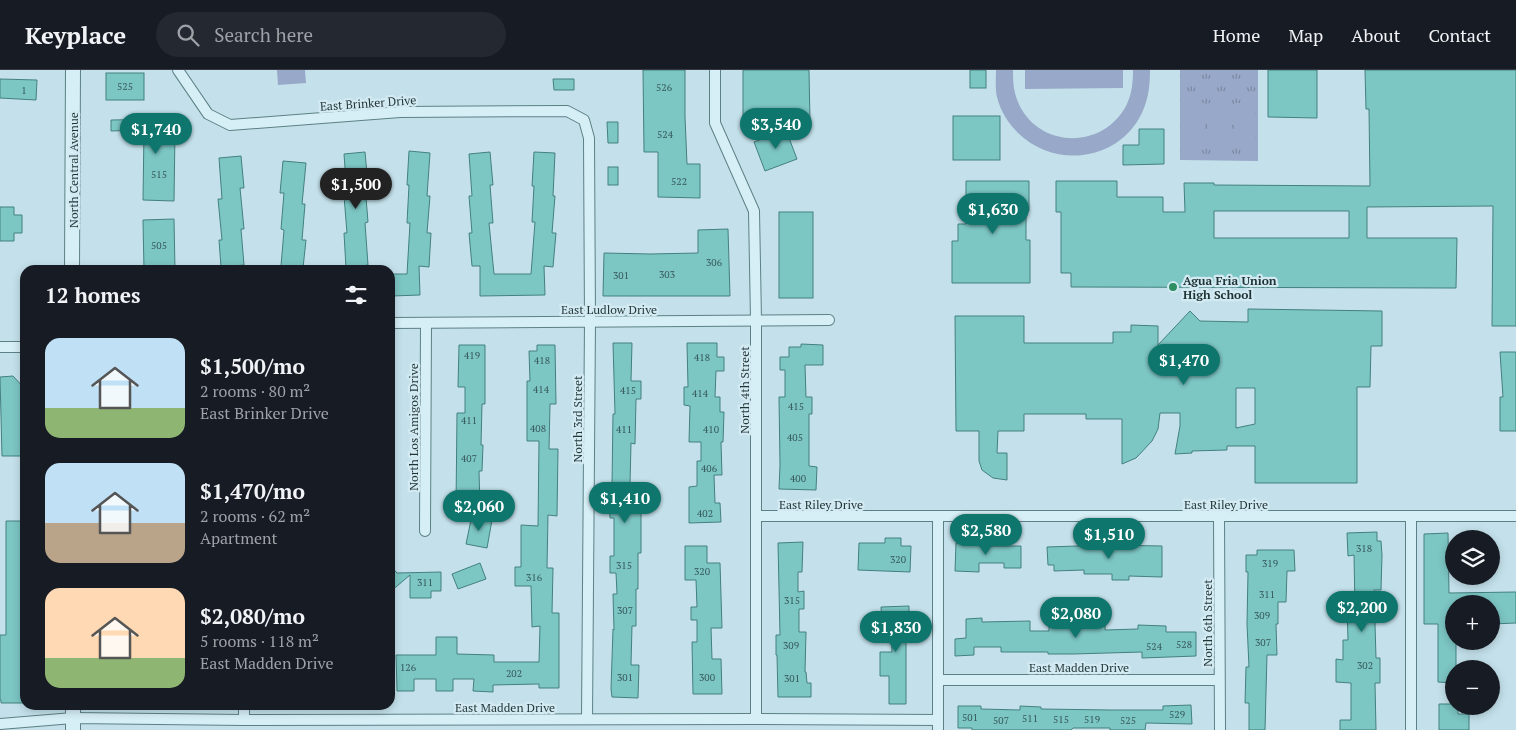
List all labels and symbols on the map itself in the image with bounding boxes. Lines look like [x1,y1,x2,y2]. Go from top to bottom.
house number: 525 [117,80,133,93]
house number: 526 [656,81,673,94]
house number: 1 [21,84,27,97]
street label: East Brinker Drive [319,92,417,114]
pin: $3,540 [735,108,817,150]
street label: North Central Avenue [66,112,81,228]
pin: $1,740 [115,112,197,155]
house number: 524 [657,128,674,141]
house number: 515 [151,168,167,181]
pin: $1,500 [315,168,397,210]
house number: 522 [671,175,687,188]
pin: $1,630 [952,192,1034,235]
house number: 505 [151,239,167,252]
house number: 306 [706,256,723,269]
house number: 303 [659,268,675,281]
house number: 301 [613,269,629,282]
place label: Agua Fria Union High School [1183,273,1277,302]
marker: Agua Fria Union High School [1167,281,1179,293]
street label: East Ludlow Drive [561,302,657,317]
pin: $1,470 [1143,344,1225,386]
street label: North 4th Street [737,346,752,434]
house number: 419 [464,349,480,362]
house number: 418 [694,351,710,364]
house number: 418 [534,354,550,367]
street label: North Los Amigos Drive [406,363,421,491]
street label: North 3rd Street [570,375,585,463]
house number: 414 [533,383,550,396]
house number: 415 [620,384,636,397]
house number: 414 [692,387,709,400]
house number: 415 [788,400,804,413]
house number: 411 [461,414,477,427]
house number: 408 [530,422,546,435]
house number: 411 [616,423,632,436]
house number: 410 [703,423,719,436]
house number: 405 [787,431,803,444]
house number: 407 [461,452,477,465]
house number: 406 [701,462,718,475]
house number: 400 [790,472,806,485]
pin: $1,410 [584,482,666,524]
pin: $2,060 [438,490,520,532]
street label: East Riley Drive [779,497,863,512]
street label: East Riley Drive [1184,497,1268,512]
house number: 402 [697,507,713,520]
pin: $2,580 [945,514,1027,556]
pin: $1,510 [1068,518,1150,560]
house number: 318 [1356,542,1372,555]
house number: 320 [890,553,906,566]
house number: 319 [1262,557,1278,570]
house number: 315 [616,559,632,572]
house number: 320 [694,565,710,578]
house number: 316 [526,571,543,584]
house number: 311 [417,576,433,589]
street label: North 6th Street [1200,579,1215,667]
house number: 311 [1259,588,1275,601]
pin: $2,200 [1321,590,1403,633]
house number: 315 [784,594,800,607]
pin: $2,080 [1035,596,1117,639]
house number: 307 [617,604,633,617]
house number: 309 [1254,609,1270,622]
pin: $1,830 [855,610,937,653]
house number: 307 [1255,636,1271,649]
house number: 528 [1176,638,1192,651]
house number: 309 [783,639,799,652]
house number: 524 [1146,640,1163,653]
house number: 302 [1357,659,1373,672]
street label: East Madden Drive [1029,660,1129,675]
house number: 126 [400,661,417,674]
house number: 202 [506,667,522,680]
house number: 301 [617,671,633,684]
house number: 300 [699,671,715,684]
house number: 301 [784,672,800,685]
street label: East Madden Drive [455,700,555,715]
house number: 529 [1169,708,1185,721]
house number: 501 [962,711,978,724]
house number: 511 [1022,712,1038,725]
house number: 515 [1053,713,1069,726]
house number: 519 [1084,713,1100,726]
house number: 507 [993,714,1009,727]
house number: 525 [1120,714,1136,727]

